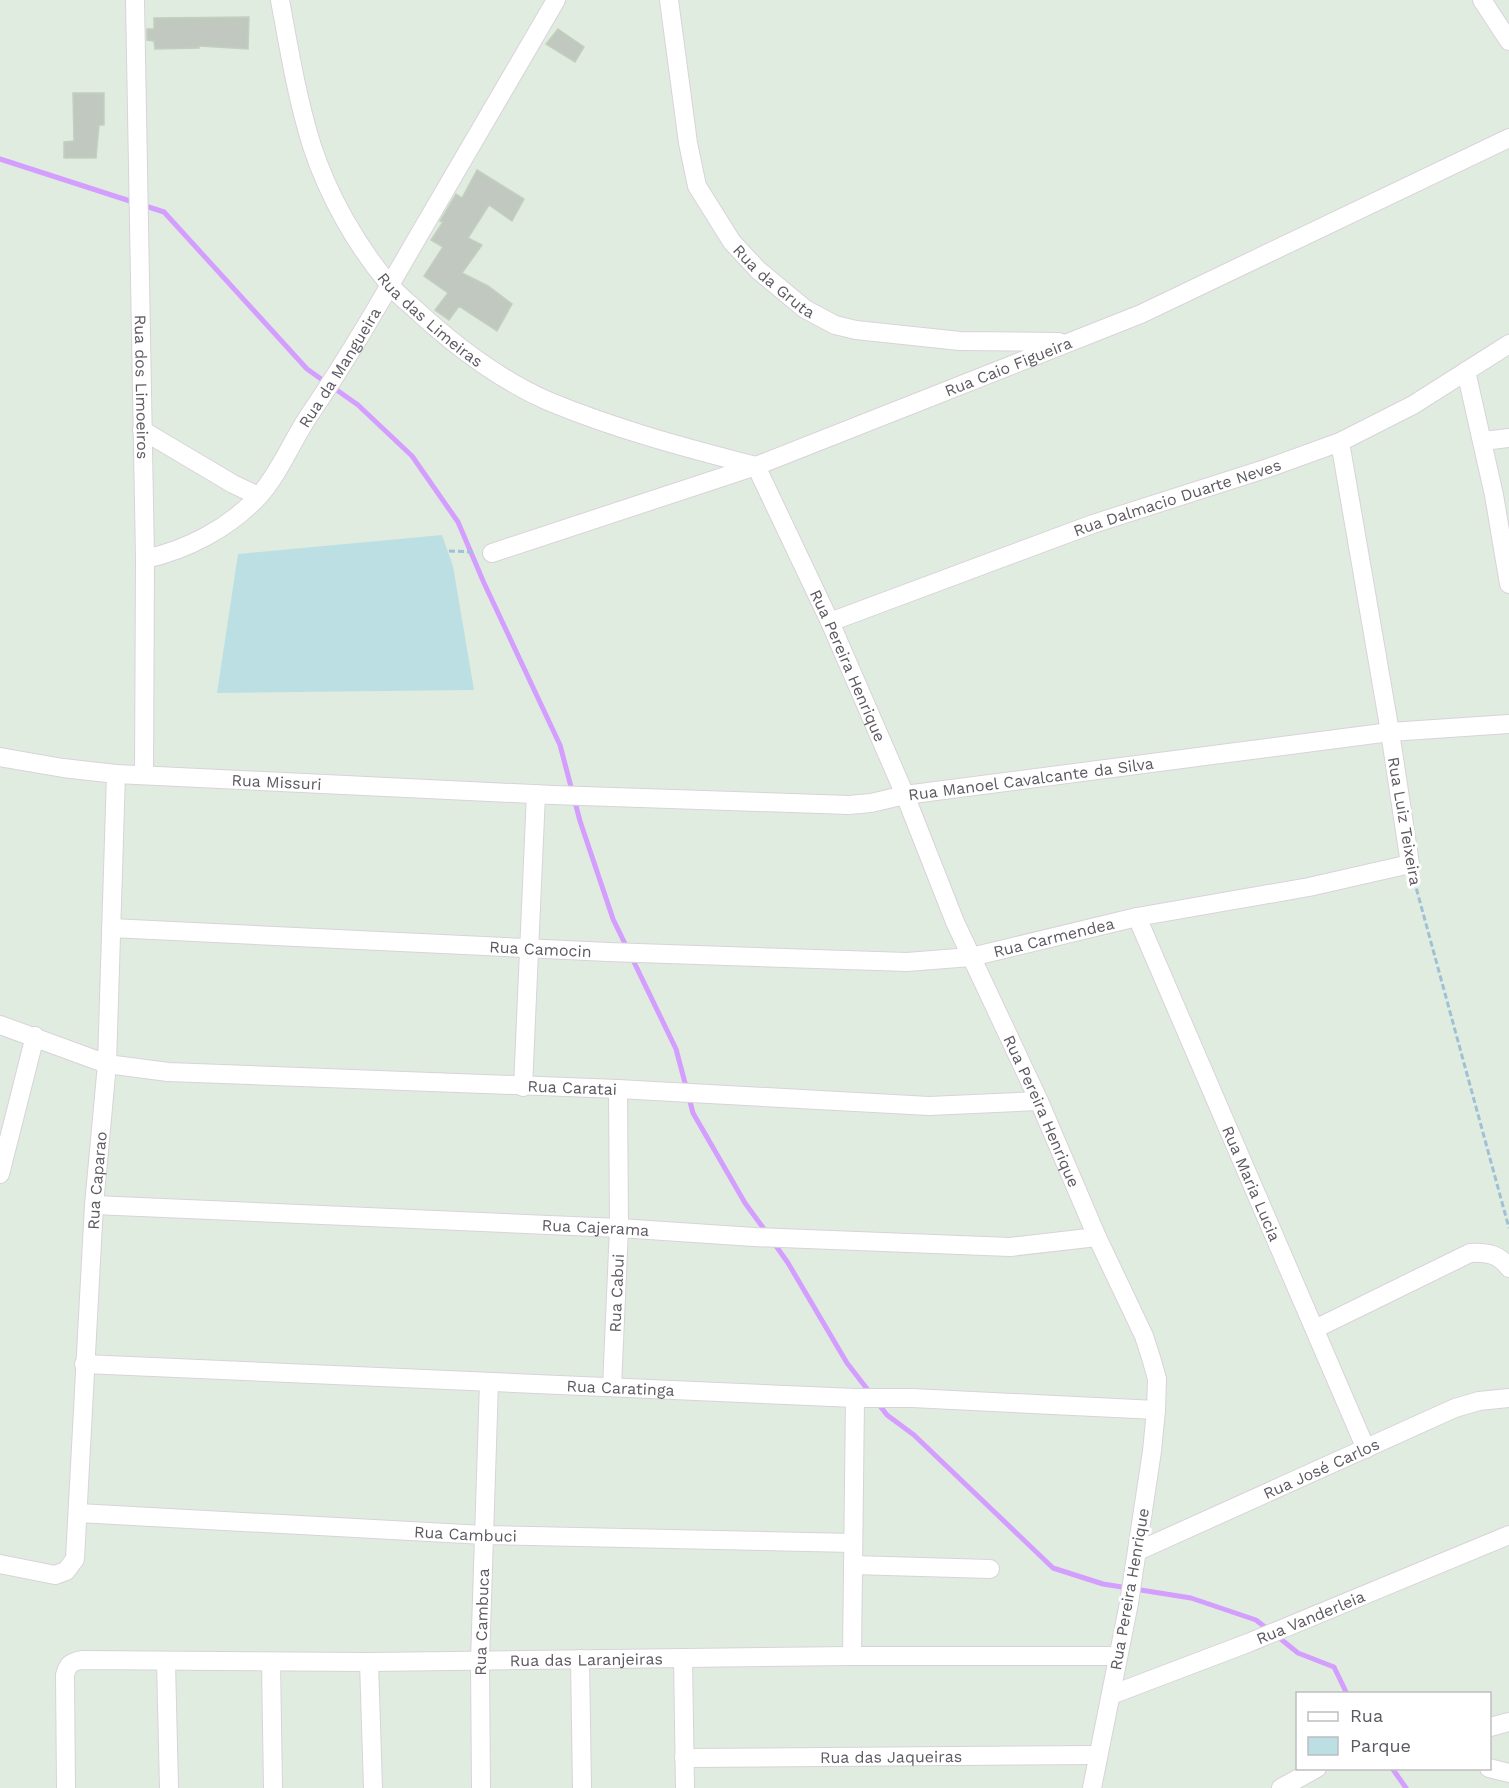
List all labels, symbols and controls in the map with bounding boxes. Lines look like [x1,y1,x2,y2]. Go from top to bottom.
street label: Rua da Gruta [729,241,818,322]
street label: Rua das Limeiras [373,269,486,371]
street label: Rua da Mangueira [295,304,385,431]
street label: Rua dos Limoeiros [131,314,152,459]
street label: Rua Caio Figueira [942,333,1075,401]
street label: Rua Dalmacio Duarte Neves [1071,455,1284,540]
street label: Rua Pereira Henrique [806,587,890,745]
street label: Rua Manoel Cavalcante da Silva [907,754,1155,804]
street label: Rua Luiz Teixeira [1384,755,1425,887]
street label: Rua Missuri [231,771,322,794]
street label: Rua Carmendea [991,914,1116,961]
street label: Rua Camocin [489,937,592,961]
street label: Rua Pereira Henrique [999,1032,1084,1190]
street label: Rua Caratai [527,1077,617,1099]
street label: Rua Maria Lucia [1218,1123,1284,1244]
street label: Rua Caparao [84,1130,111,1230]
street label: Rua Cajerama [541,1216,650,1240]
street label: Rua Cabui [605,1253,628,1333]
street label: Rua Caratinga [566,1376,675,1400]
street label: Rua José Carlos [1260,1434,1382,1503]
street label: Rua Pereira Henrique [1106,1507,1153,1672]
street label: Rua Cambuci [413,1522,517,1546]
street label: Rua Cambuca [471,1568,493,1676]
street label: Rua Vanderleia [1253,1587,1368,1649]
street label: Rua das Laranjeiras [510,1649,663,1670]
legend [1296,1692,1491,1770]
text: Rua [1350,1705,1383,1726]
text: Parque [1350,1735,1411,1756]
street label: Rua das Jaqueiras [820,1747,962,1767]

